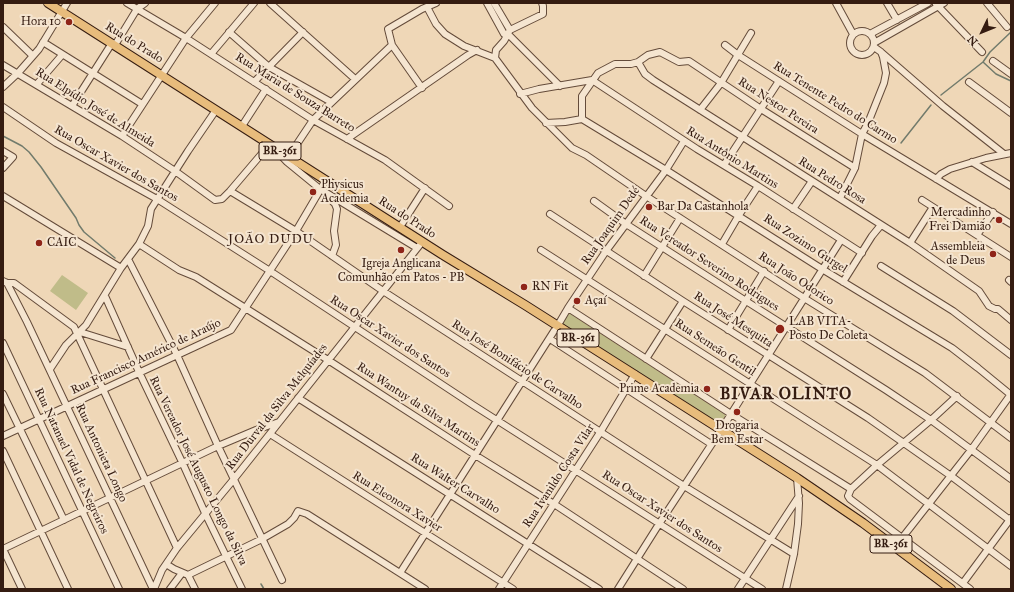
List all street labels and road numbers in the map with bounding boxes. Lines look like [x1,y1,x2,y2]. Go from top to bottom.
street label: Rua do Prado [102,19,166,67]
street label: Rua Maria de Souza Barreto [232,50,358,136]
street label: Rua Tenente Pedro do Carmo [770,59,900,147]
street label: Rua Elpídio José de Almeida [32,65,158,151]
street label: Rua Nestor Pereira [735,75,821,137]
street label: Rua Oscar Xavier dos Santos [51,123,181,205]
street label: Rua Antônio Martins [683,124,781,192]
road number: BR-361 [259,142,301,160]
street label: Rua Pedro Rosa [796,154,868,208]
street label: Rua Joaquim Dedé [579,184,643,268]
street label: Rua do Prado [376,194,438,242]
street label: Rua Zozimo Gurgel [760,212,850,276]
street label: Rua Vereador Severino Rodrigues [636,213,782,315]
street label: Rua João Odorico [756,249,836,309]
street label: Rua José Mesquita [691,289,775,351]
street label: Rua Oscar Xavier dos Santos [327,293,453,381]
street label: Rua Francisco Américo de Araújo [69,316,223,398]
street label: Rua Semeão Gentil [672,316,758,380]
street label: Rua José Bonifácio de Carvalho [449,317,585,413]
road number: BR-361 [557,329,599,347]
street label: Rua Durval da Silva Melquíades [223,341,331,473]
street label: Rua Wantuy da Silva Martins [354,360,482,450]
street label: Rua Vereador José Augusto Longo da Silva [146,374,250,568]
street label: Rua Natanael Vidal de Negreiros [31,386,111,536]
street label: Rua Antonieta Longo [72,401,130,505]
street label: Rua Ivanildo Costa Vilar [520,421,598,531]
street label: Rua Walter Carvalho [408,451,502,517]
street label: Rua Oscar Xavier dos Santos [599,468,725,556]
street label: Rua Eleonora Xavier [350,469,444,535]
road number: BR-361 [870,535,912,553]

